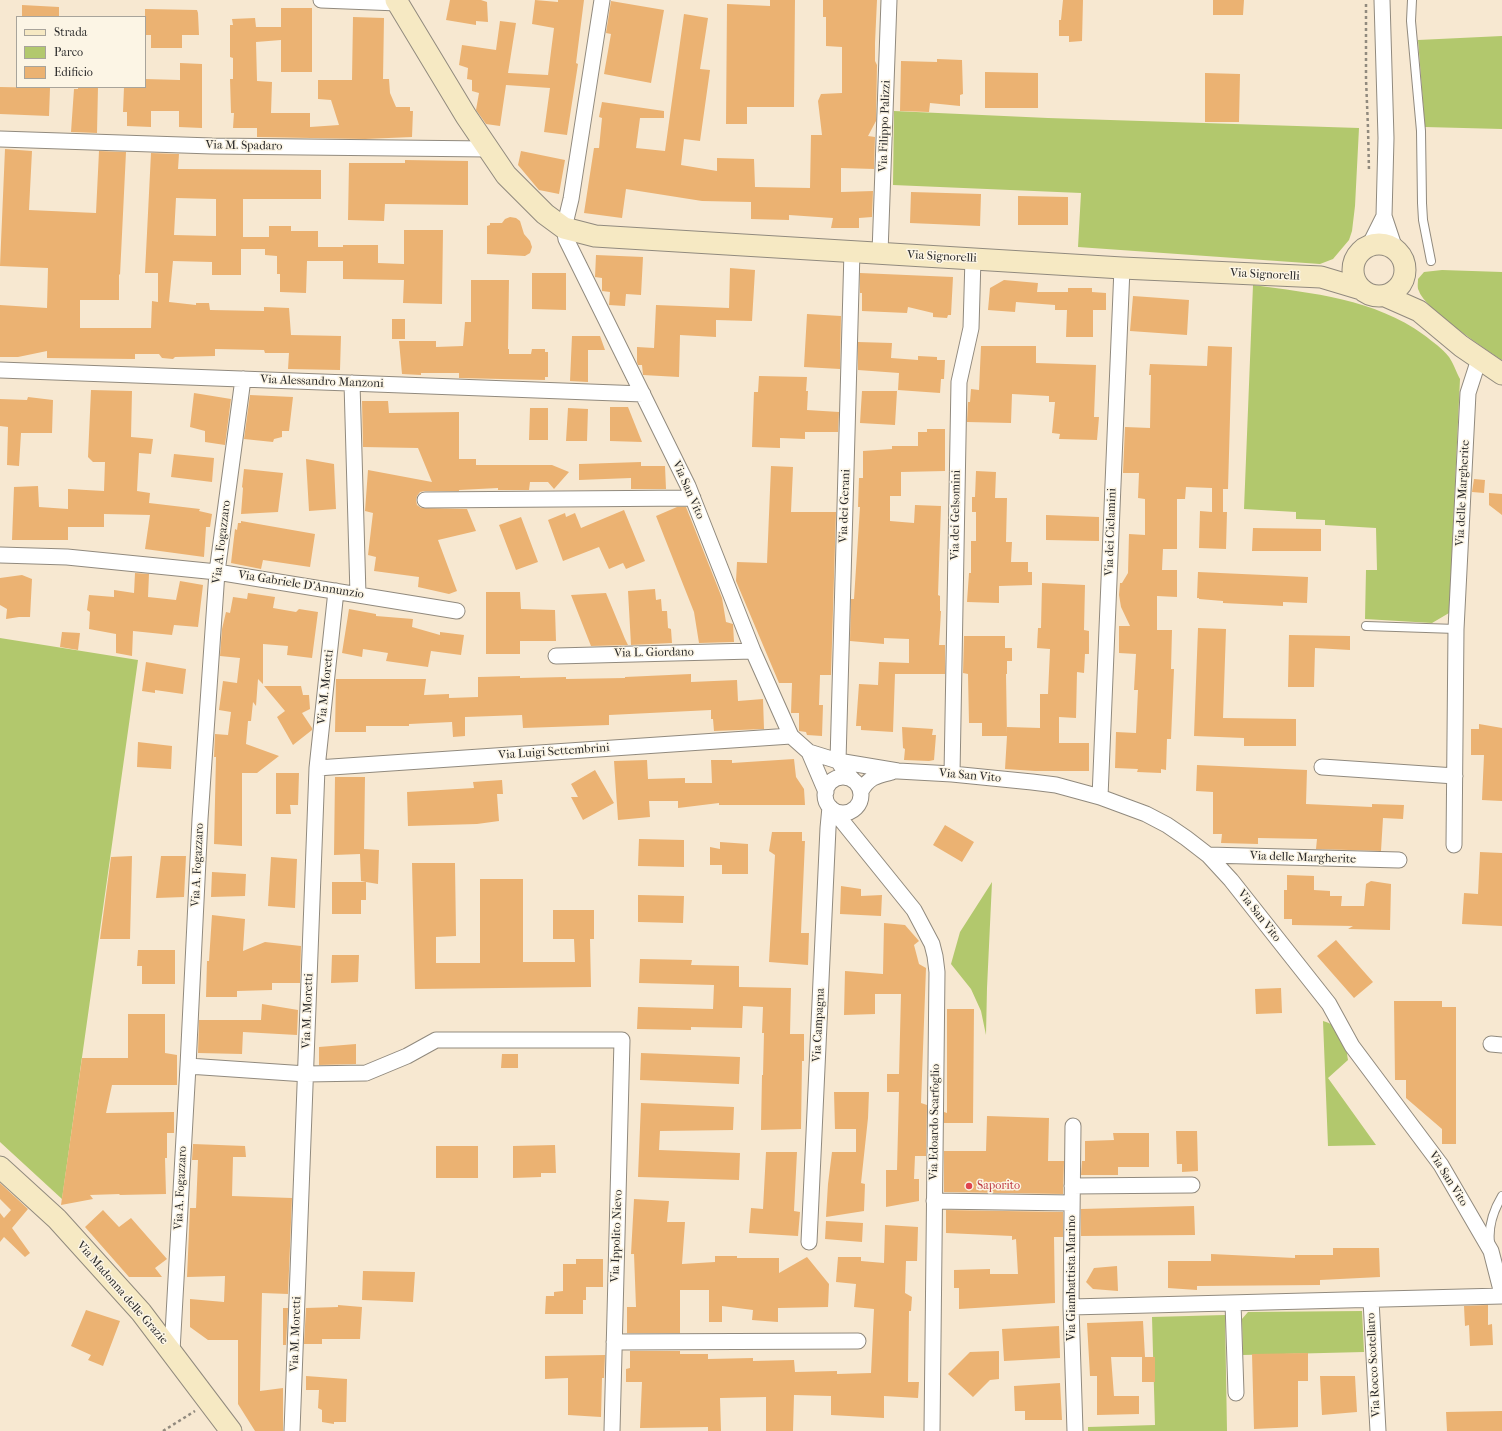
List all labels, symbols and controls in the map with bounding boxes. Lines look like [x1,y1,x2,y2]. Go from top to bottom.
legend [16,16,146,88]
text: Strada [54,25,87,39]
text: Parco [54,45,83,59]
text: Edificio [54,65,93,79]
street label: Via Filippo Palizzi [876,80,894,172]
street label: Via M. Spadaro [205,138,283,154]
street label: Via Signorelli [907,248,977,266]
street label: Via Signorelli [1230,266,1300,284]
street label: Via Alessandro Manzoni [260,373,384,391]
street label: Via delle Margherite [1453,440,1473,546]
street label: Via San Vito [669,459,707,521]
street label: Via dei Gerani [837,469,853,543]
street label: Via dei Gelsomini [948,470,964,560]
street label: Via dei Ciclamini [1102,488,1120,576]
street label: Via A. Fogazzaro [210,499,234,585]
street label: Via Gabriele D'Annunzio [237,568,365,602]
street label: Via L. Giordano [614,645,694,661]
street label: Via M. Moretti [315,649,337,725]
street label: Via Luigi Settembrini [498,741,610,763]
street label: Via San Vito [938,766,1002,786]
street label: Via A. Fogazzaro [189,823,207,907]
street label: Via delle Margherite [1250,849,1356,867]
street label: Via San Vito [1234,887,1284,945]
street label: Via M. Moretti [299,973,317,1049]
street label: Via Campagna [810,988,828,1062]
street label: Via Edoardo Scarfoglio [927,1064,943,1180]
street label: Via A. Fogazzaro [172,1146,190,1230]
street label: Via San Vito [1425,1149,1471,1209]
place label: Saporito [977,1179,1020,1193]
marker: Saporito [964,1181,974,1191]
street label: Via Ippolito Nievo [608,1189,626,1283]
street label: Via Giambattista Marino [1065,1215,1079,1341]
street label: Via Madonna delle Grazie [73,1239,171,1347]
street label: Via M. Moretti [287,1296,305,1372]
street label: Via Rocco Scotellaro [1364,1313,1384,1417]

